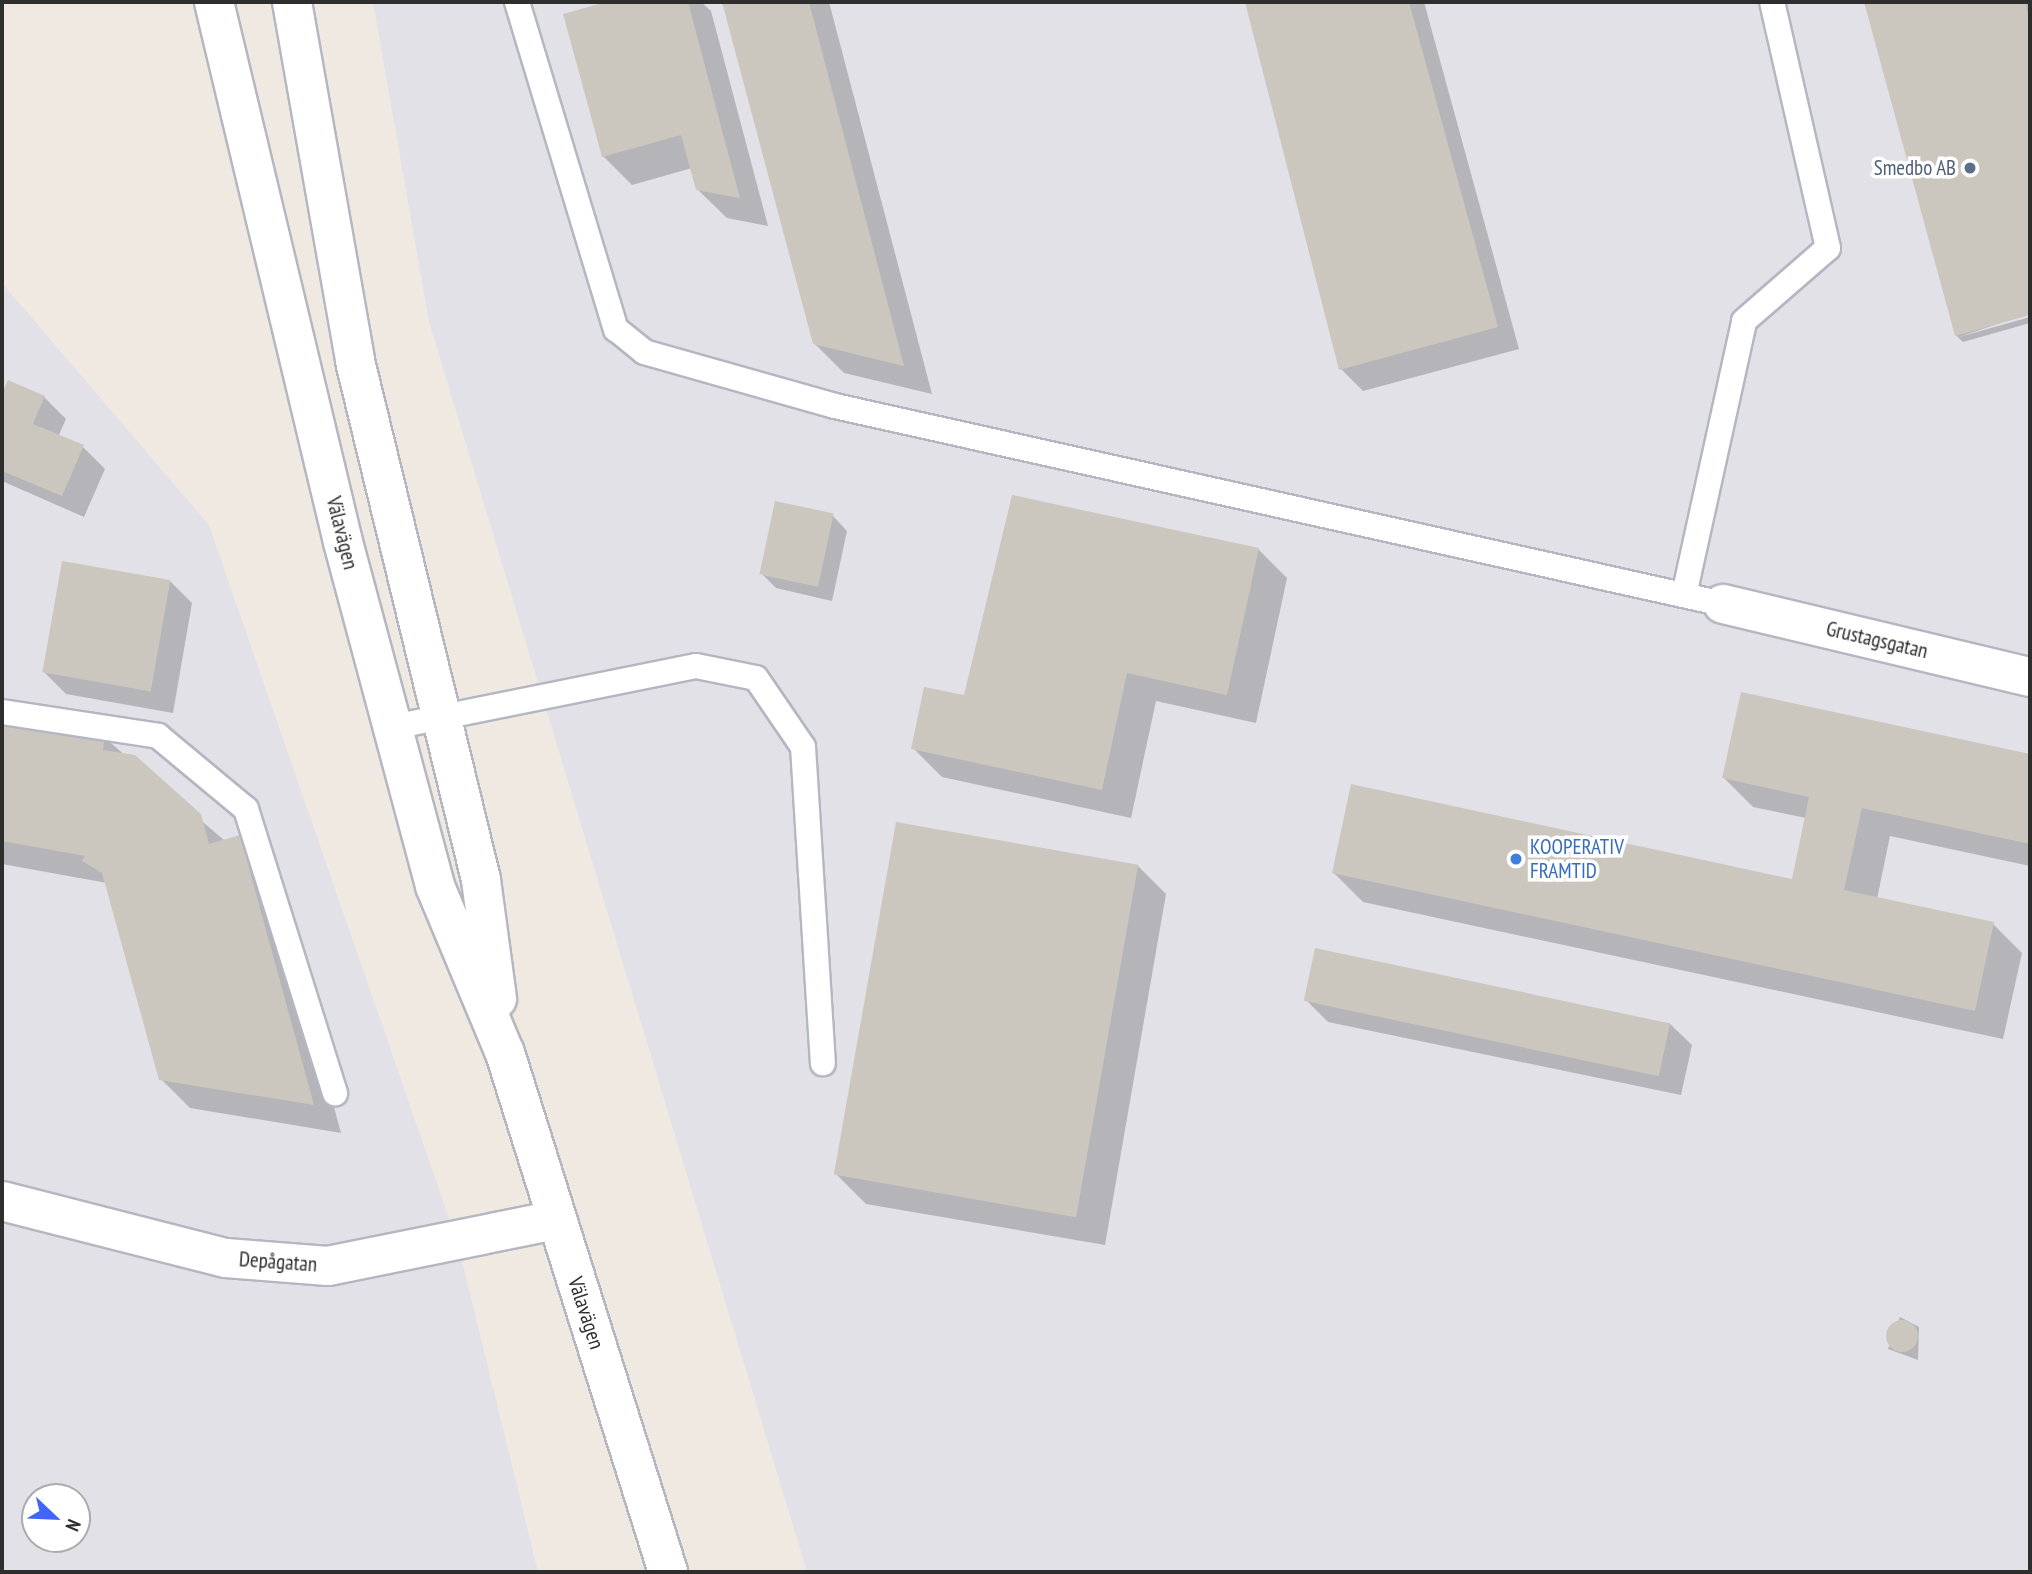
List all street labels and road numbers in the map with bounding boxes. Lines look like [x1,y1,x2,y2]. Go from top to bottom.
street label: Välavägen [321,494,363,572]
street label: Grustagsgatan [1824,616,1930,664]
street label: Depågatan [238,1247,318,1277]
street label: Välavägen [563,1274,609,1352]

